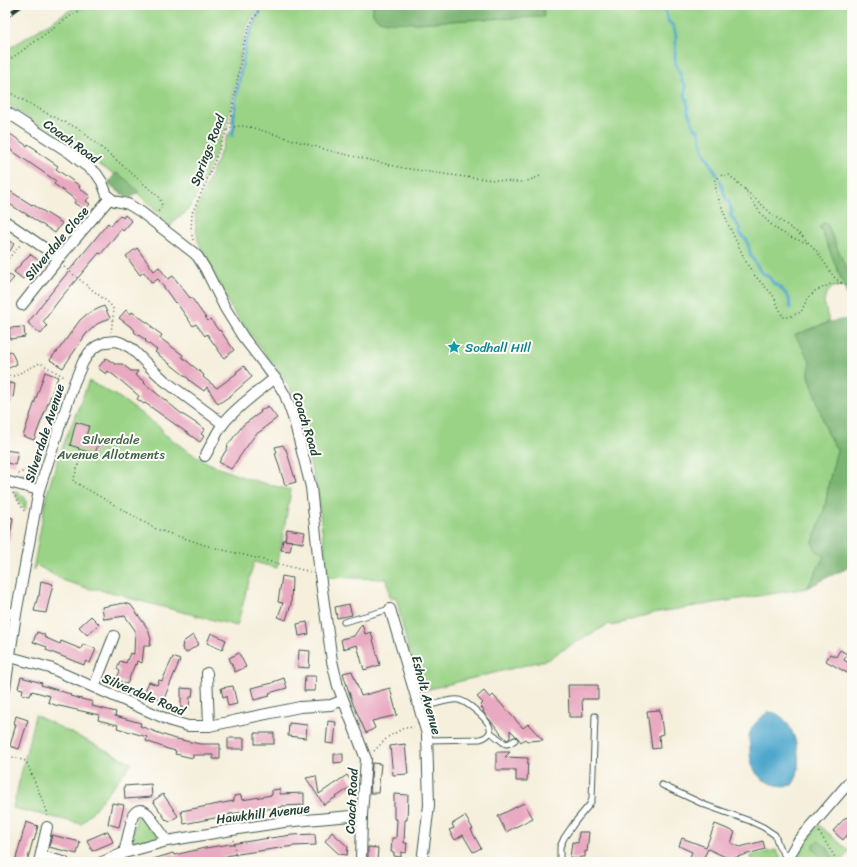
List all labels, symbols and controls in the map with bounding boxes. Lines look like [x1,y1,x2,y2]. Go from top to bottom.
street label: Springs Road [183,110,232,189]
street label: Coach Road [38,113,106,171]
street label: Silverdale Close [18,201,95,286]
place label: Sodhall Hill [465,336,531,359]
place icon: Sodhall Hill [446,339,462,355]
street label: Silverdale Avenue [18,381,71,485]
street label: Coach Road [286,389,327,460]
park label: Silverdale Avenue Allotments [56,428,166,466]
street label: Esholt Avenue [405,653,448,738]
street label: Silverdale Road [99,667,190,723]
street label: Coach Road [338,767,365,834]
street label: Hawkhill Avenue [215,796,312,831]

